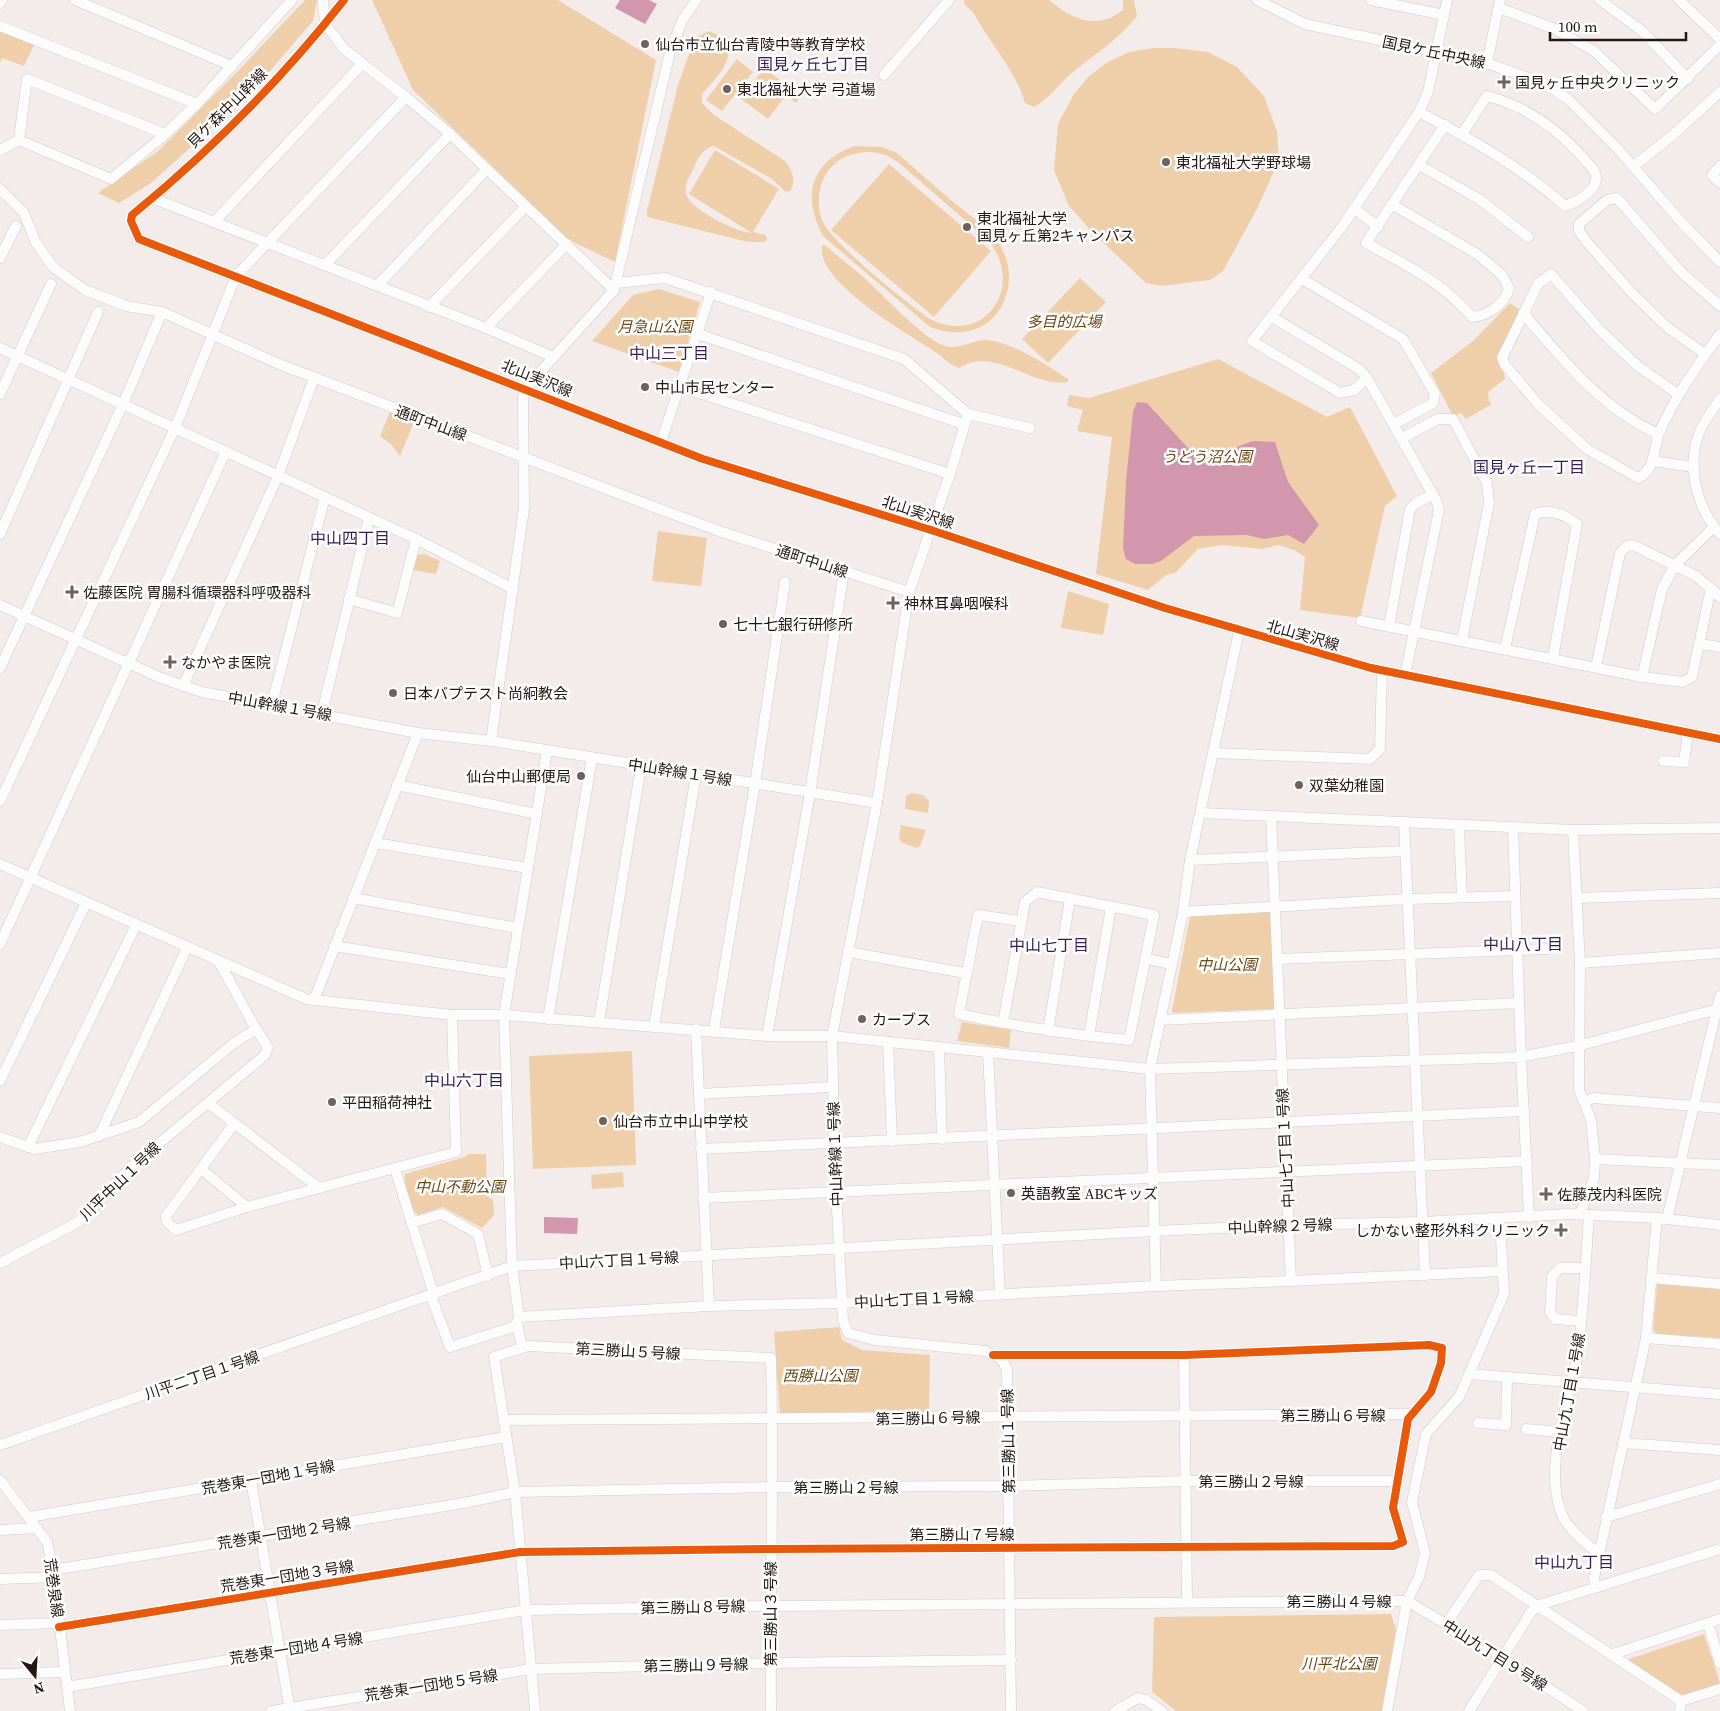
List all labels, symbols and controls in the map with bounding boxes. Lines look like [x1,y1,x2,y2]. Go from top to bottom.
scale bar [1550,10,1686,42]
text: 100 m [1558,16,1598,37]
street label: 国見ケ丘中央線 [1380,31,1488,73]
place label: 仙台市立仙台青陵中等教育学校 [655,34,865,55]
marker: 仙台市立仙台青陵中等教育学校 [639,38,651,50]
district label: 国見ヶ丘七丁目 [757,53,869,75]
street label: 貝ケ森中山幹線 [182,63,272,153]
place label: 国見ヶ丘中央クリニック [1515,72,1680,93]
marker: 国見ヶ丘中央クリニック [1497,75,1511,89]
place label: 東北福祉大学 弓道場 [737,79,876,100]
marker: 東北福祉大学 弓道場 [721,83,733,95]
place label: 東北福祉大学野球場 [1176,152,1311,173]
marker: 東北福祉大学野球場 [1160,156,1172,168]
place label: 東北福祉大学 国見ヶ丘第2キャンパス [977,208,1135,246]
marker: 東北福祉大学 国見ヶ丘第2キャンパス [961,221,973,233]
park label: 多目的広場 [1026,311,1103,332]
park label: 月急山公園 [617,316,694,337]
district label: 中山三丁目 [629,342,709,364]
street label: 北山実沢線 [498,354,576,402]
place label: 中山市民センター [655,377,775,398]
marker: 中山市民センター [639,381,651,393]
street label: 通町中山線 [392,400,470,446]
park label: うどう沼公園 [1162,446,1254,467]
district label: 国見ヶ丘一丁目 [1473,456,1585,478]
street label: 北山実沢線 [879,490,957,534]
district label: 中山四丁目 [310,527,390,549]
street label: 通町中山線 [773,539,851,583]
place label: 佐藤医院 胃腸科循環器科呼吸器科 [83,582,312,603]
marker: 佐藤医院 胃腸科循環器科呼吸器科 [65,585,79,599]
place label: 神林耳鼻咽喉科 [904,593,1009,614]
marker: 神林耳鼻咽喉科 [886,596,900,610]
place label: 七十七銀行研修所 [733,614,853,635]
street label: 北山実沢線 [1264,615,1342,655]
marker: 七十七銀行研修所 [717,618,729,630]
place label: なかやま医院 [181,652,271,673]
marker: なかやま医院 [163,655,177,669]
place label: 日本バプテスト尚絅教会 [403,683,568,704]
street label: 中山幹線１号線 [226,687,334,725]
marker: 日本バプテスト尚絅教会 [387,687,399,699]
street label: 中山幹線１号線 [626,753,734,791]
place label: 仙台中山郵便局 [466,766,571,787]
marker: 仙台中山郵便局 [575,770,587,782]
place label: 双葉幼稚園 [1309,775,1384,796]
marker: 双葉幼稚園 [1293,779,1305,791]
district label: 中山八丁目 [1483,933,1563,955]
district label: 中山七丁目 [1009,934,1089,956]
park label: 中山公園 [1197,954,1259,975]
place label: カーブス [872,1009,931,1030]
marker: カーブス [856,1013,868,1025]
district label: 中山六丁目 [424,1069,504,1091]
street label: 中山七丁目１号線 [1271,1088,1299,1208]
place label: 平田稲荷神社 [342,1092,432,1113]
marker: 平田稲荷神社 [326,1096,338,1108]
street label: 中山幹線１号線 [823,1101,847,1207]
place label: 仙台市立中山中学校 [613,1111,748,1132]
marker: 仙台市立中山中学校 [597,1115,609,1127]
street label: 川平中山１号線 [75,1137,165,1225]
park label: 中山不動公園 [415,1176,507,1197]
place label: 英語教室 ABCキッズ [1021,1183,1158,1204]
place label: 佐藤茂内科医院 [1557,1184,1662,1205]
marker: 英語教室 ABCキッズ [1005,1187,1017,1199]
marker: 佐藤茂内科医院 [1539,1187,1553,1201]
street label: 中山幹線２号線 [1227,1214,1333,1238]
place label: しかない整形外科クリニック [1355,1220,1550,1241]
marker: しかない整形外科クリニック [1554,1223,1568,1237]
street label: 中山六丁目１号線 [559,1246,679,1274]
street label: 中山七丁目１号線 [854,1285,974,1313]
street label: 中山九丁目１号線 [1548,1331,1590,1453]
street label: 第三勝山５号線 [575,1338,681,1364]
street label: 川平二丁目１号線 [142,1346,262,1404]
park label: 西勝山公園 [782,1365,859,1386]
street label: 第三勝山１号線 [997,1388,1019,1494]
street label: 第三勝山６号線 [1280,1405,1386,1426]
street label: 第三勝山６号線 [875,1407,981,1429]
street label: 荒巻東一団地１号線 [200,1455,336,1499]
street label: 第三勝山２号線 [1198,1471,1304,1492]
street label: 第三勝山２号線 [793,1477,899,1498]
street label: 荒巻東一団地２号線 [216,1512,352,1554]
street label: 第三勝山７号線 [909,1524,1015,1545]
district label: 中山九丁目 [1534,1551,1614,1573]
street label: 荒巻東一団地３号線 [219,1555,355,1597]
street label: 荒巻泉線 [39,1557,69,1619]
street label: 第三勝山３号線 [760,1561,781,1667]
street label: 第三勝山４号線 [1286,1591,1392,1612]
street label: 第三勝山８号線 [640,1596,746,1618]
street label: 中山九丁目９号線 [1439,1614,1551,1696]
street label: 荒巻東一団地４号線 [228,1627,364,1669]
north arrow [10,1651,60,1701]
park label: 川平北公園 [1301,1653,1378,1674]
street label: 第三勝山９号線 [643,1654,749,1676]
street label: 荒巻東一団地５号線 [363,1664,499,1706]
text: N [31,1677,47,1699]

